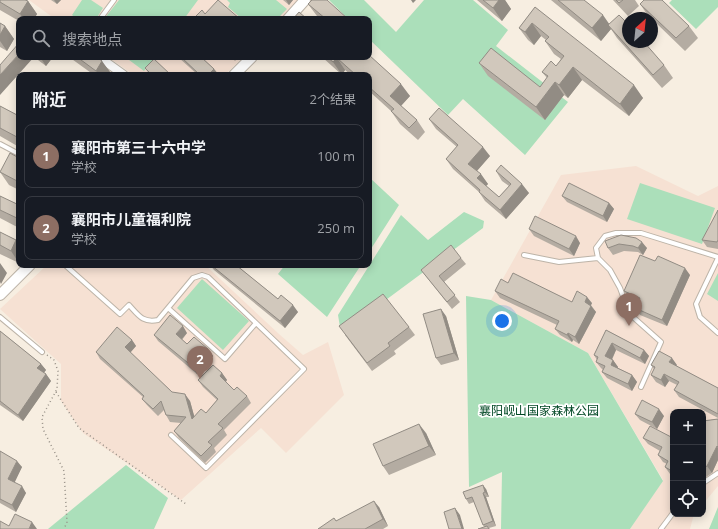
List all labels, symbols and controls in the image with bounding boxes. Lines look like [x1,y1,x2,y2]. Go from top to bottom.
north arrow [622,12,658,48]
search box [16,16,372,60]
icon: search [30,27,52,49]
text: 搜索地点 [62,29,122,49]
text: 附近 [32,88,66,111]
text: 2个结果 [310,90,356,108]
text: 襄阳市第三十六中学 [71,137,206,157]
text: 1 [42,147,50,165]
text: 100 m [317,147,355,165]
text: 学校 [71,158,97,176]
text: 襄阳市儿童福利院 [71,209,191,229]
text: 2 [42,219,50,237]
text: 250 m [317,219,355,237]
text: 学校 [71,230,97,248]
pin: 1 [616,293,642,326]
your location [492,311,512,331]
pin: 2 [187,346,213,379]
park label: 襄阳岘山国家森林公园 [479,402,599,419]
map controls [670,409,706,517]
button: + [670,409,706,445]
button: − [670,445,706,481]
button: locate [670,481,706,517]

